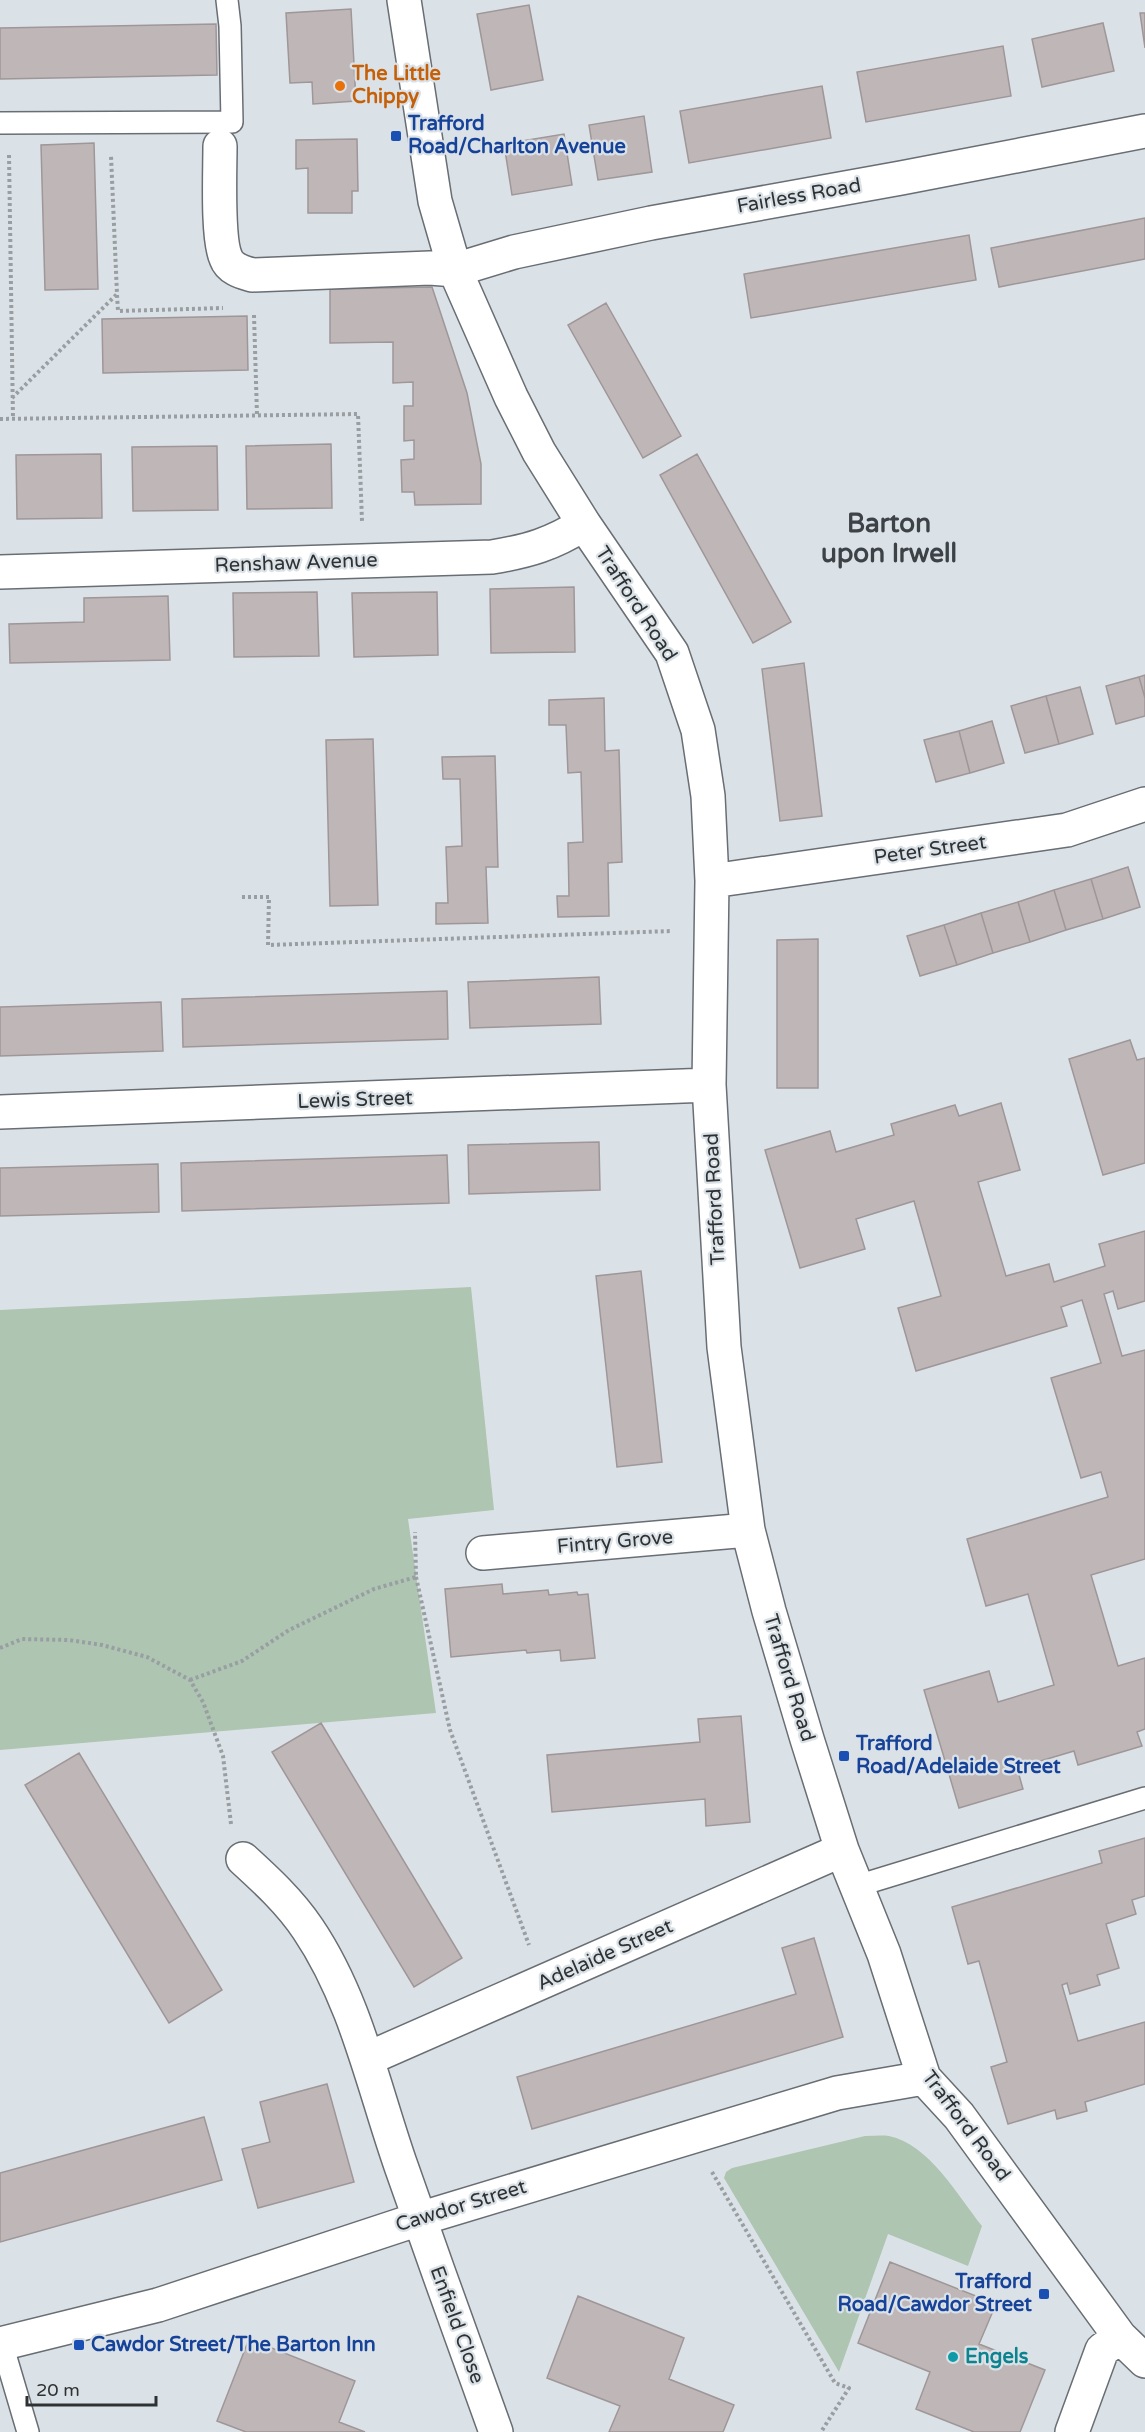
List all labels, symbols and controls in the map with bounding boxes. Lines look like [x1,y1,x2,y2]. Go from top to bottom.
place label: The Little Chippy [351,62,441,109]
marker: The Little Chippy [333,79,347,93]
place label: Trafford Road/Charlton Avenue [407,112,626,159]
marker: Trafford Road/Charlton Avenue [389,129,403,143]
street label: Fairless Road [735,173,863,219]
district label: Barton upon Irwell [821,508,957,569]
street label: Trafford Road [590,542,682,666]
street label: Renshaw Avenue [214,548,378,578]
street label: Peter Street [872,830,988,870]
street label: Lewis Street [297,1086,413,1114]
street label: Trafford Road [700,1132,730,1266]
street label: Fintry Grove [556,1525,674,1559]
street label: Trafford Road [758,1611,820,1745]
place label: Trafford Road/Adelaide Street [855,1732,1061,1779]
marker: Trafford Road/Adelaide Street [837,1749,851,1763]
street label: Adelaide Street [533,1914,677,1996]
street label: Trafford Road [917,2066,1015,2186]
street label: Cawdor Street [393,2175,530,2237]
street label: Enfield Close [425,2263,489,2387]
place label: Trafford Road/Cawdor Street [837,2270,1032,2317]
marker: Trafford Road/Cawdor Street [1037,2287,1051,2301]
place label: Cawdor Street/The Barton Inn [91,2333,376,2357]
marker: Cawdor Street/The Barton Inn [72,2338,86,2352]
place label: Engels [965,2345,1029,2369]
marker: Engels [946,2350,960,2364]
scale bar [27,2369,156,2407]
text: 20 m [36,2379,80,2401]

